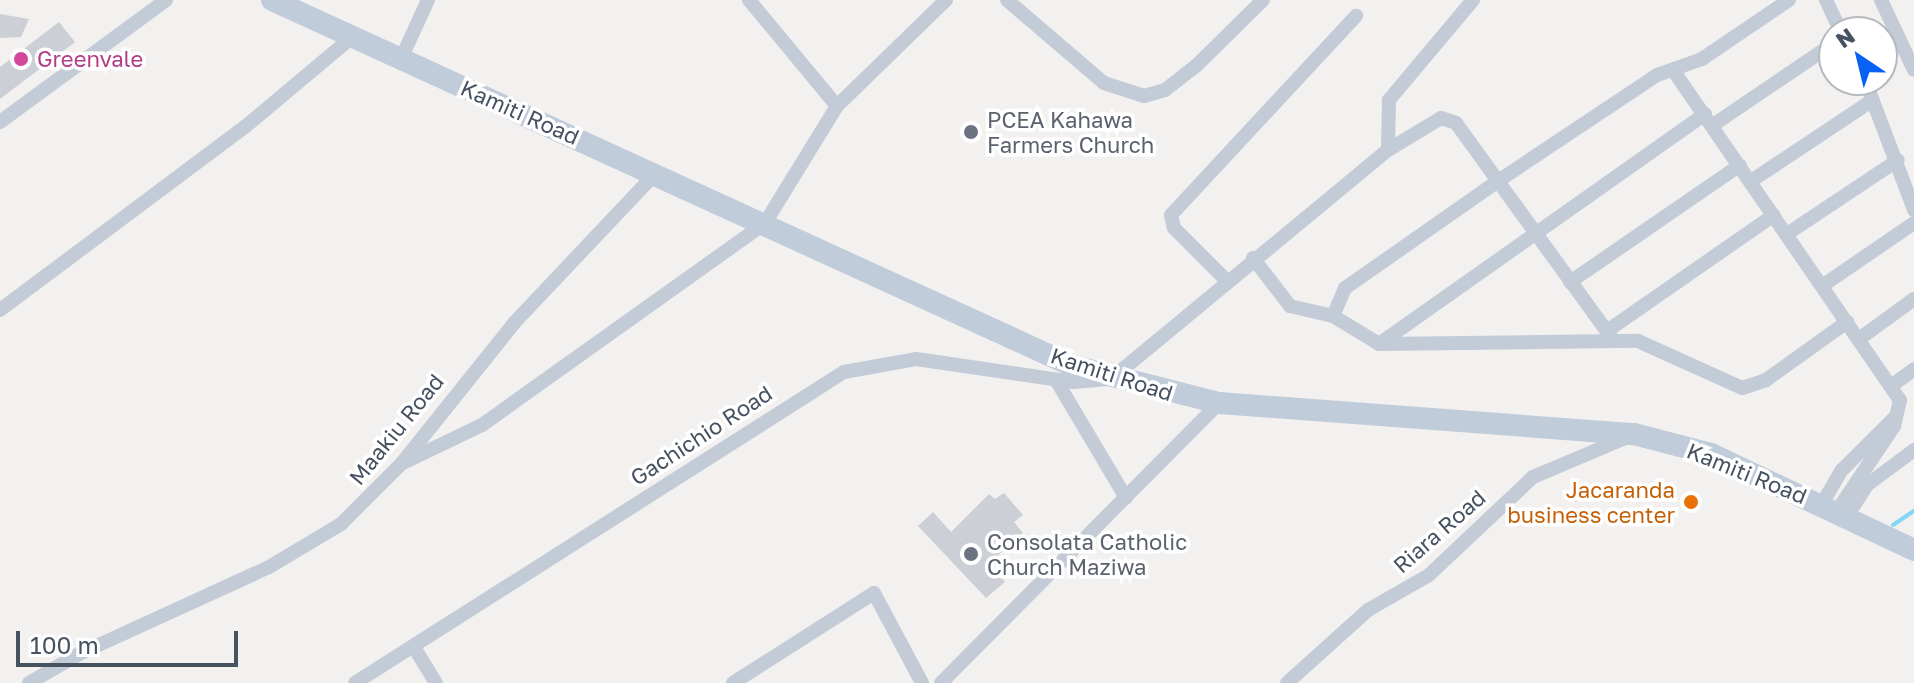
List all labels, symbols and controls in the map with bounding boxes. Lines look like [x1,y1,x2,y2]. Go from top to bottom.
north arrow [1818,16,1898,96]
text: N [1830,22,1860,53]
place label: Greenvale [37,46,143,72]
marker: Greenvale [12,50,30,68]
street label: Kamiti Road [457,74,583,150]
place label: PCEA Kahawa Farmers Church [987,106,1154,158]
marker: PCEA Kahawa Farmers Church [962,123,980,141]
street label: Kamiti Road [1048,342,1176,406]
street label: Maakiu Road [343,368,449,490]
street label: Gachichio Road [625,379,777,491]
street label: Kamiti Road [1683,437,1811,509]
place label: Jacaranda business center [1507,476,1675,528]
street label: Riara Road [1388,484,1490,578]
marker: Jacaranda business center [1682,493,1700,511]
place label: Consolata Catholic Church Maziwa [987,528,1187,580]
marker: Consolata Catholic Church Maziwa [962,545,980,563]
scale bar [20,615,242,665]
text: 100 m [30,630,99,659]

